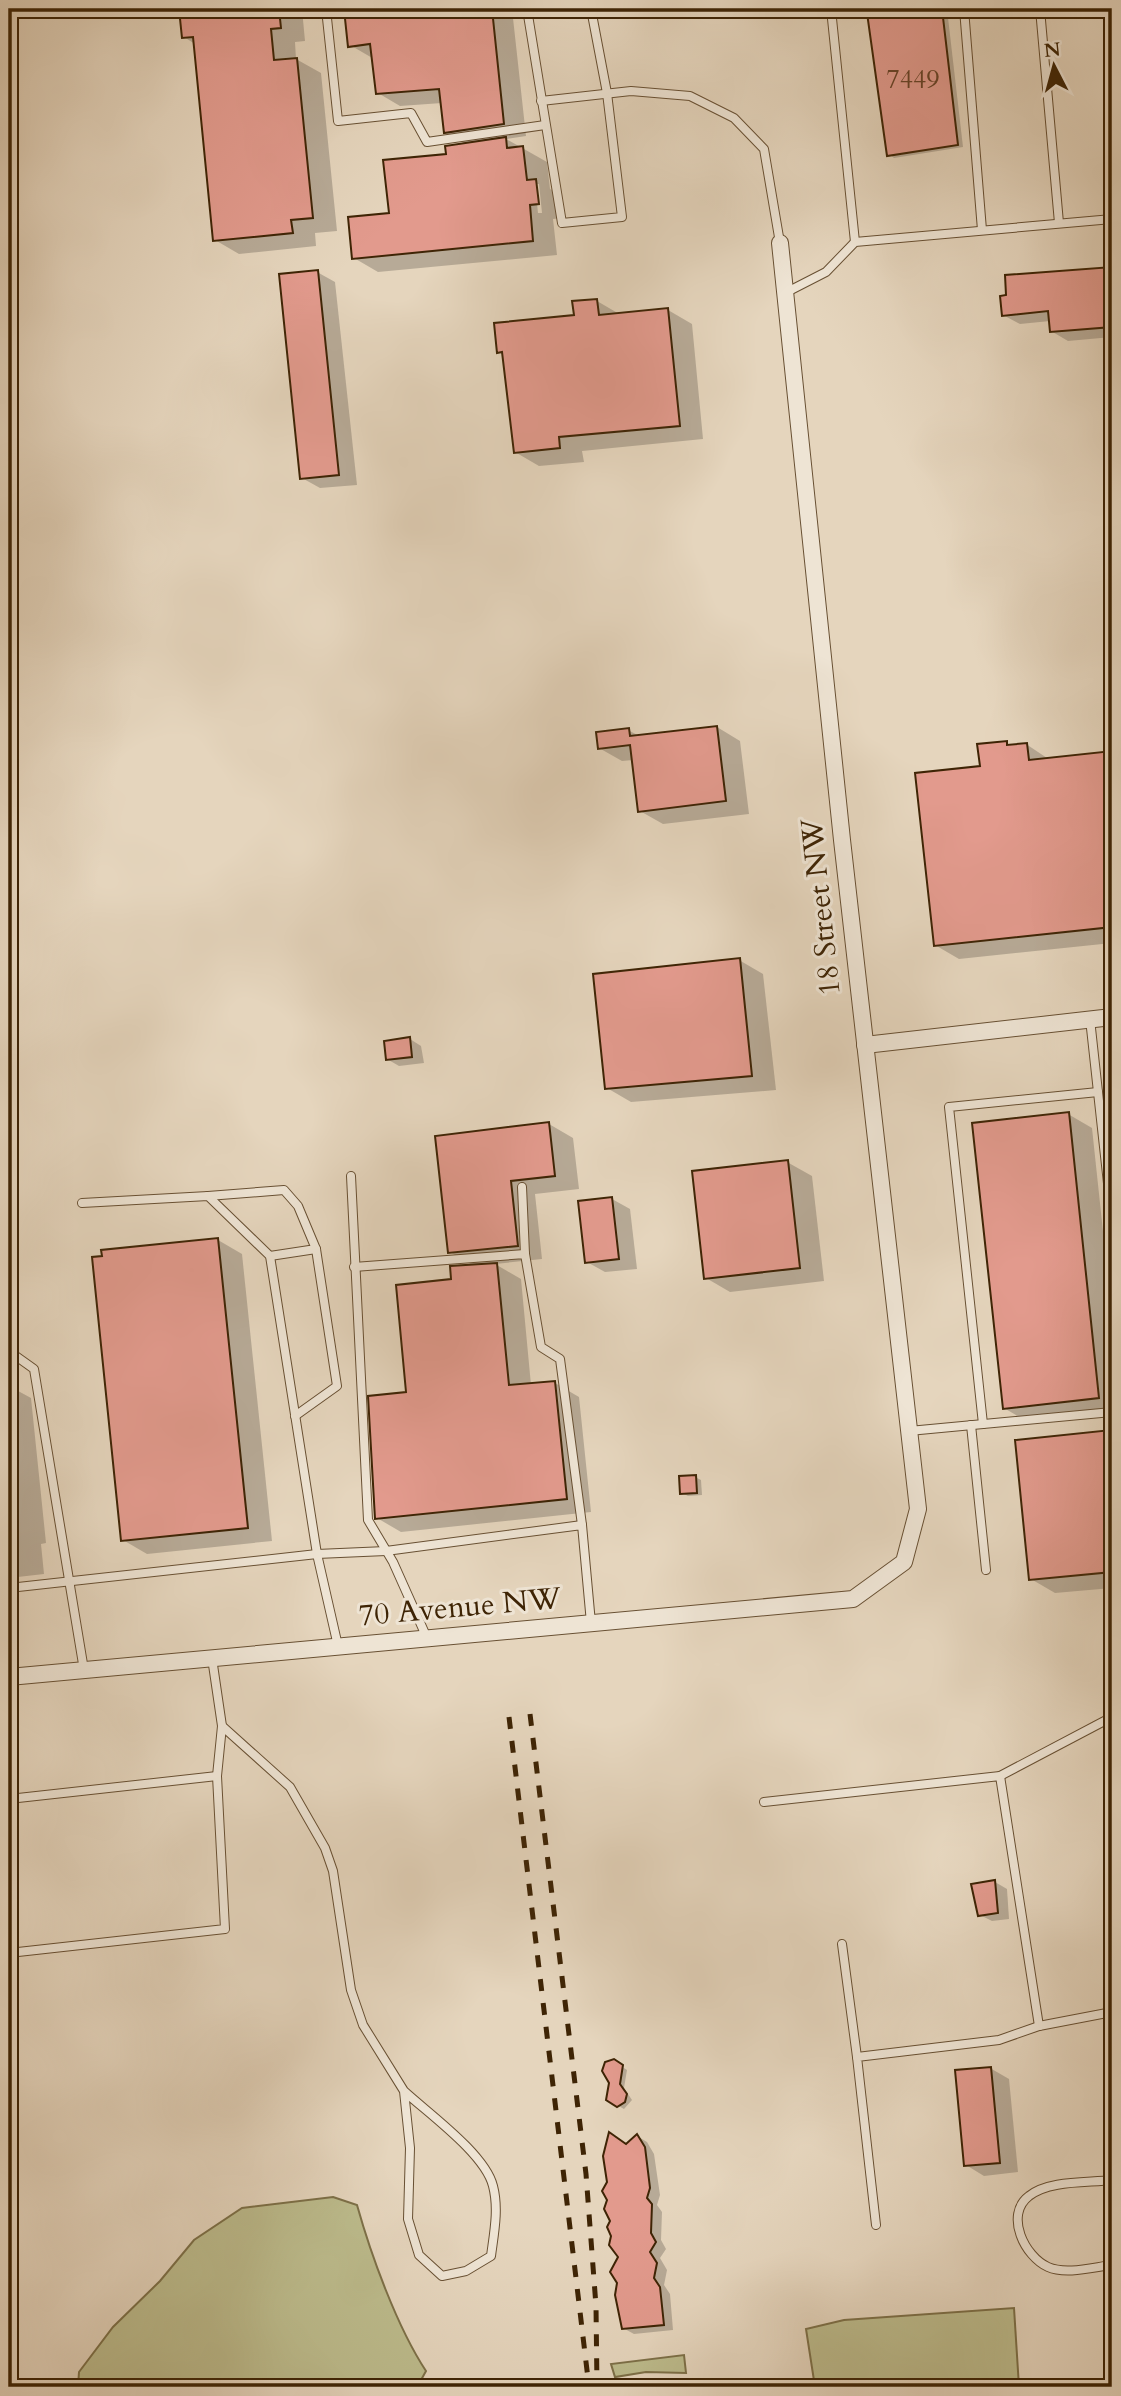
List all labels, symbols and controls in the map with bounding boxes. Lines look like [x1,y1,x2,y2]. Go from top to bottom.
north arrow [1020,32,1090,102]
text: N [1043,36,1062,64]
house number: 7449 [886,62,940,97]
street label: 18 Street NW [791,816,851,998]
street label: 70 Avenue NW [357,1578,564,1636]

